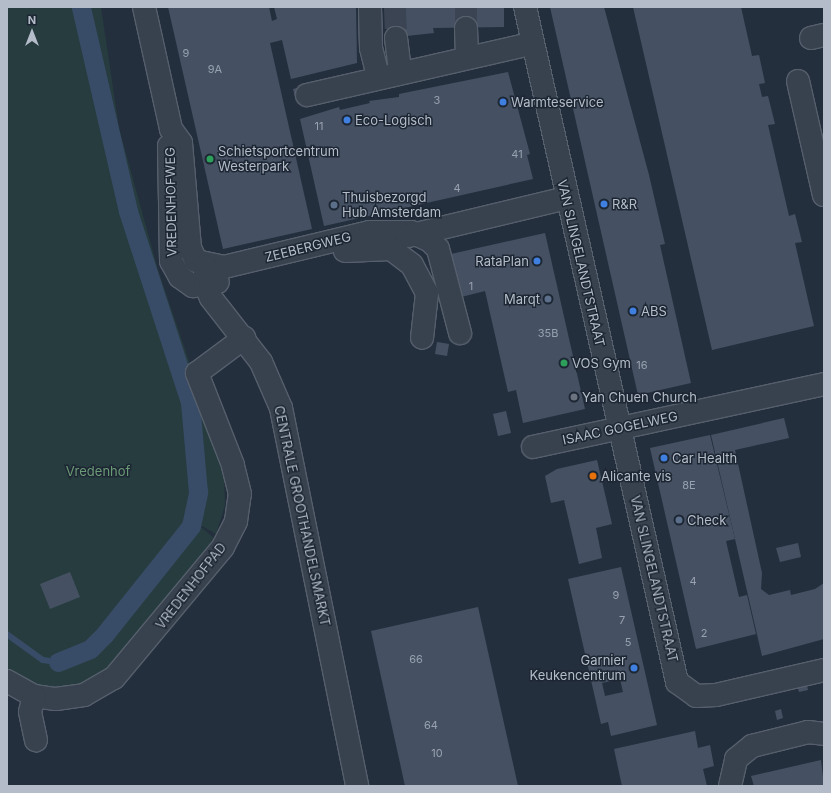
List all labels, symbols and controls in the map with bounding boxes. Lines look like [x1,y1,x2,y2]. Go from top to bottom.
north arrow [12,12,52,52]
text: N [28,13,36,27]
house number: 9 [183,46,189,60]
house number: 9A [208,62,222,76]
house number: 3 [434,93,440,107]
place label: Warmteservice [511,94,604,110]
marker: Warmteservice [498,97,508,107]
place label: Eco-Logisch [355,112,432,128]
marker: Eco-Logisch [342,115,352,125]
house number: 11 [315,119,323,133]
place label: Schietsportcentrum Westerpark [218,144,339,175]
street label: VREDENHOFWEG [162,147,180,257]
house number: 41 [511,147,523,161]
marker: Schietsportcentrum Westerpark [205,154,215,164]
street label: VAN SLINGELANDTSTRAAT [554,178,608,348]
house number: 4 [453,181,461,195]
place label: Thuisbezorgd Hub Amsterdam [342,190,441,221]
place label: R&R [612,196,637,212]
marker: R&R [599,199,609,209]
marker: Thuisbezorgd Hub Amsterdam [329,200,339,210]
street label: ZEEBERGWEG [263,229,353,265]
place label: RataPlan [475,253,529,269]
marker: RataPlan [532,256,542,266]
house number: 1 [469,279,473,293]
place label: Marqt [504,291,540,307]
marker: Marqt [543,294,553,304]
place label: ABS [641,303,667,319]
marker: ABS [628,306,638,316]
house number: 35B [538,326,558,340]
place label: VOS Gym [572,355,631,371]
marker: VOS Gym [559,358,569,368]
house number: 16 [636,358,648,372]
place label: Yan Chuen Church [582,389,697,405]
marker: Yan Chuen Church [569,392,579,402]
street label: CENTRALE GROOTHANDELSMARKT [271,404,333,628]
street label: ISAAC GOGELWEG [561,408,679,448]
place label: Car Health [672,450,737,466]
marker: Car Health [659,453,669,463]
park label: Vredenhof [66,463,130,479]
place label: Alicante vis [601,468,671,484]
marker: Alicante vis [588,471,598,481]
house number: 8E [682,478,696,492]
street label: VAN SLINGELANDTSTRAAT [627,494,681,664]
place label: Check [687,512,726,528]
marker: Check [674,515,684,525]
street label: VREDENHOFPAD [152,540,230,632]
house number: 4 [689,574,697,588]
house number: 9 [613,588,619,602]
house number: 7 [619,613,625,627]
house number: 2 [701,626,707,640]
house number: 5 [625,635,631,649]
house number: 66 [409,652,423,666]
place label: Garnier Keukencentrum [530,653,626,684]
marker: Garnier Keukencentrum [629,663,639,673]
house number: 64 [424,718,438,732]
house number: 10 [431,746,443,760]

